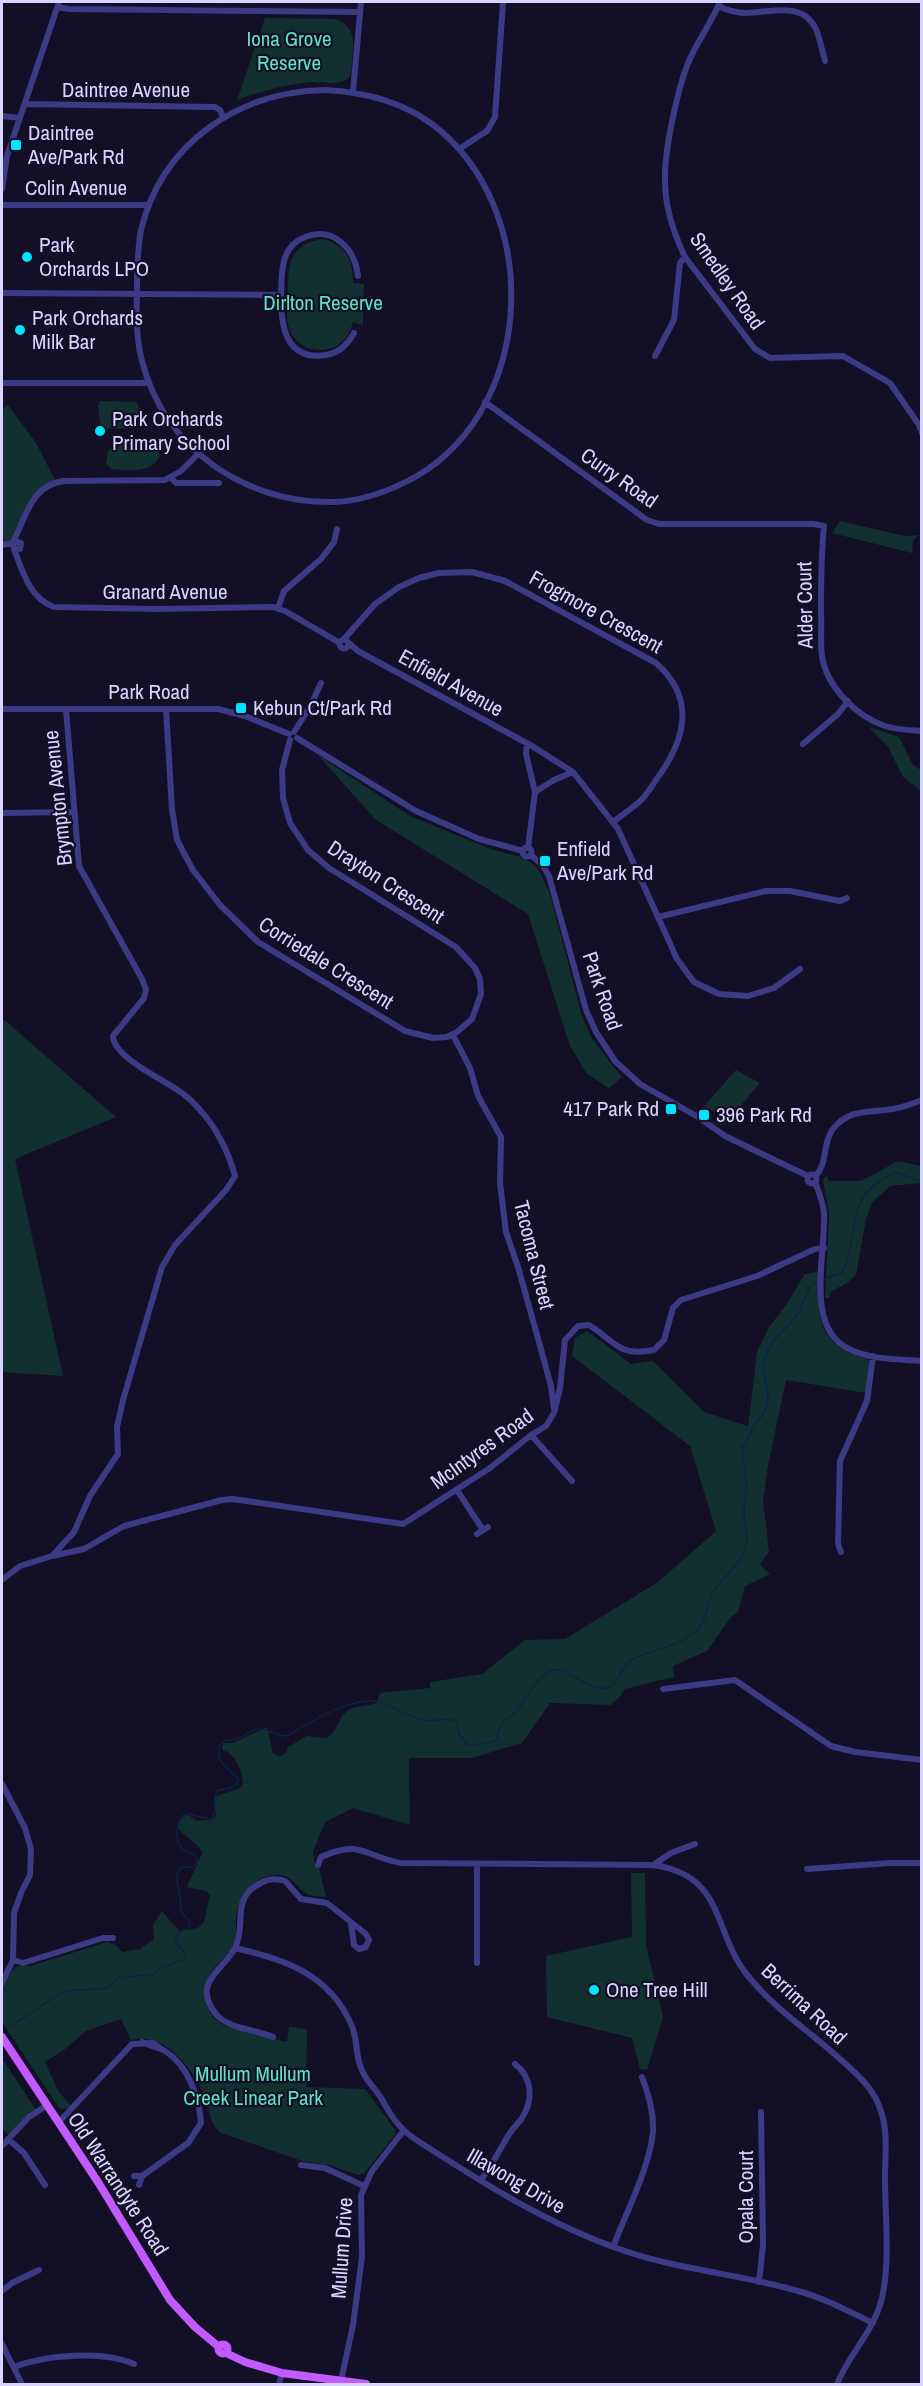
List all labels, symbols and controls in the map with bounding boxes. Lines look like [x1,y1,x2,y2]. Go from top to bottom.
park label: Iona Grove Reserve [246,24,332,77]
street label: Daintree Avenue [62,75,190,104]
place label: Daintree Ave/Park Rd [27,118,124,171]
marker: Daintree Ave/Park Rd [9,138,23,152]
street label: Colin Avenue [25,173,127,202]
street label: Smedley Road [683,226,772,335]
place label: Park Orchards LPO [39,230,149,283]
marker: Park Orchards LPO [20,250,34,264]
park label: Dirlton Reserve [263,288,383,317]
place label: Park Orchards Milk Bar [32,303,143,356]
marker: Park Orchards Milk Bar [13,323,27,337]
place label: Park Orchards Primary School [112,404,230,457]
marker: Park Orchards Primary School [93,424,107,438]
street label: Curry Road [575,440,664,515]
street label: Alder Court [789,561,820,650]
street label: Frogmore Crescent [524,563,668,660]
street label: Granard Avenue [102,577,228,606]
street label: Enfield Avenue [394,642,509,723]
street label: Park Road [108,677,190,706]
place label: Kebun Ct/Park Rd [253,693,392,722]
marker: Kebun Ct/Park Rd [234,701,248,715]
street label: Brympton Avenue [36,729,79,867]
street label: Drayton Crescent [322,833,451,930]
place label: Enfield Ave/Park Rd [556,834,653,887]
marker: Enfield Ave/Park Rd [538,854,552,868]
street label: Corriedale Crescent [253,909,399,1016]
street label: Park Road [576,948,629,1034]
place label: 417 Park Rd [563,1094,659,1123]
place label: 396 Park Rd [716,1100,812,1129]
marker: 417 Park Rd [664,1102,678,1116]
marker: 396 Park Rd [697,1108,711,1122]
street label: Tacoma Street [507,1197,562,1313]
street label: McIntyres Road [424,1401,539,1496]
street label: Berrima Road [755,1956,853,2051]
place label: One Tree Hill [606,1975,707,2004]
marker: One Tree Hill [587,1983,601,1997]
park label: Mullum Mullum Creek Linear Park [183,2059,323,2112]
street label: Old Warrandyte Road [61,2106,176,2261]
street label: Illawong Drive [462,2141,571,2220]
street label: Opala Court [731,2150,760,2243]
street label: Mullum Drive [323,2196,360,2300]

